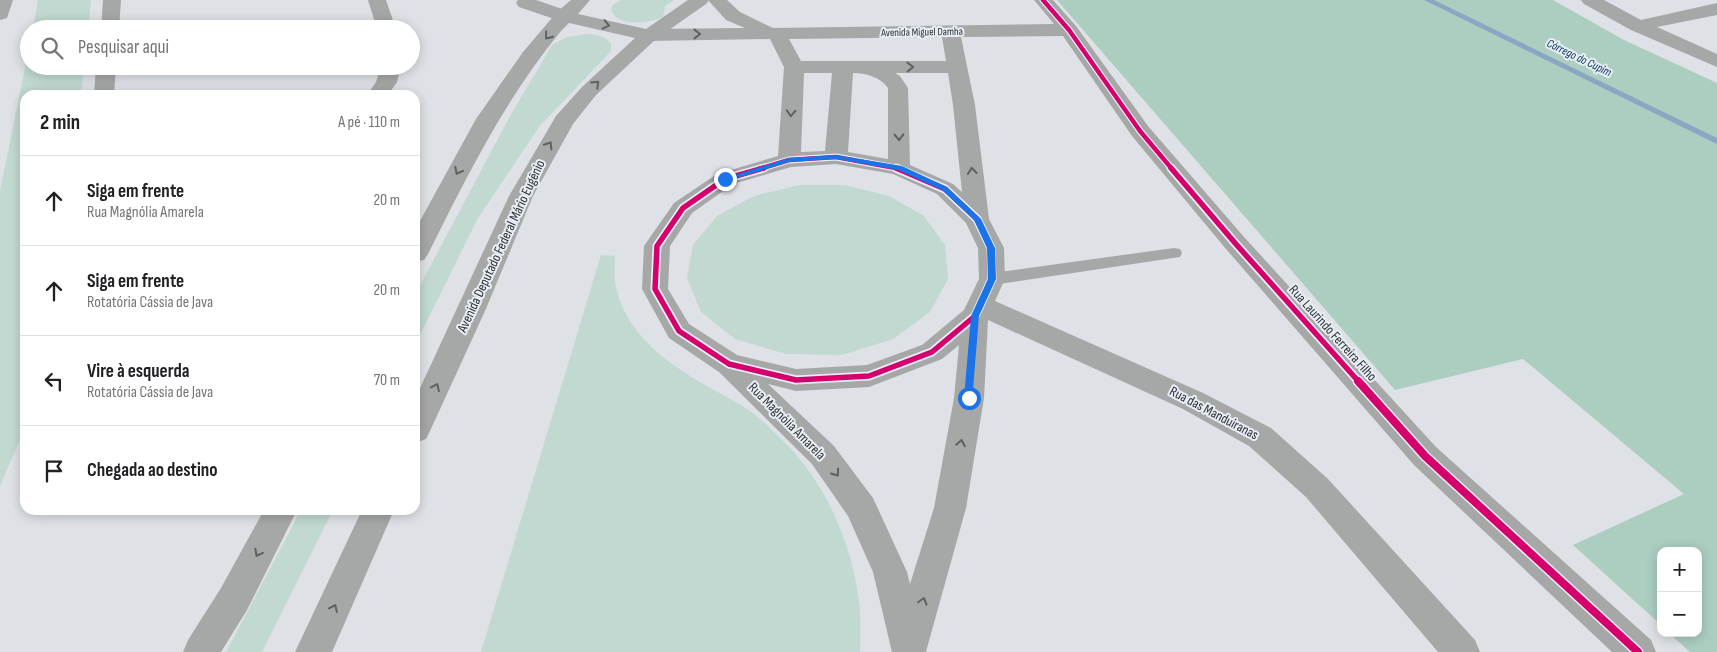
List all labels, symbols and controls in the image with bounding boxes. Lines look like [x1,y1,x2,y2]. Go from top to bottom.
one-way arrow [602,19,611,30]
search box [20,20,420,75]
street label: Avenida Miguel Damha [880,25,963,39]
one-way arrow [694,29,702,39]
one-way arrow [544,30,553,39]
icon: search [38,34,66,62]
text: Pesquisar aqui [78,36,169,59]
water label: Córrego do Cupim [1544,36,1614,80]
one-way arrow [906,62,914,72]
one-way arrow [590,81,599,90]
text: 2 min [40,110,80,135]
one-way arrow [786,110,797,118]
text: A pé · 110 m [338,113,400,132]
one-way arrow [894,134,904,141]
one-way arrow [543,141,553,150]
street label: Avenida Deputado Federal Mário Eugênio [453,157,549,336]
one-way arrow [454,166,464,175]
one-way arrow [967,167,978,175]
route end [714,168,737,191]
text: Siga em frente [87,180,184,203]
icon: ahead [40,187,68,215]
text: 20 m [373,191,400,210]
text: Rua Magnólia Amarela [87,203,204,222]
text: Siga em frente [87,270,184,293]
icon: ahead [40,277,68,305]
text: 20 m [373,281,400,300]
street label: Rua Laurindo Ferreira Filho [1285,281,1381,385]
text: Rotatória Cássia de Java [87,293,213,312]
text: Vire à esquerda [87,360,189,383]
icon: left [40,367,68,395]
text: 70 m [374,371,400,390]
street label: Rua Magnólia Amarela [745,379,829,463]
street label: Rua das Manduiranas [1167,382,1261,444]
text: Rotatória Cássia de Java [87,383,213,402]
one-way arrow [430,383,440,392]
route start [958,387,981,410]
one-way arrow [955,439,965,448]
icon: arrive [40,457,68,485]
text: Chegada ao destino [87,459,217,482]
one-way arrow [830,467,839,477]
map controls [1657,547,1702,637]
button: + [1657,547,1702,592]
one-way arrow [254,548,264,557]
button: − [1657,592,1702,637]
one-way arrow [917,597,927,606]
one-way arrow [327,604,338,613]

